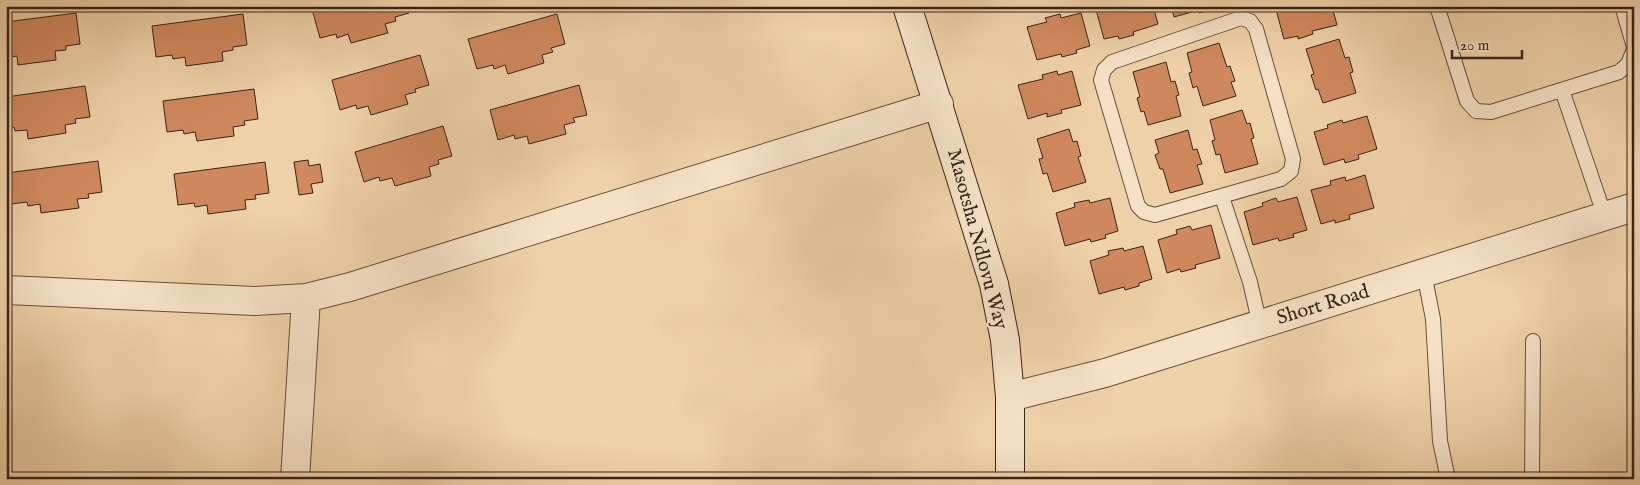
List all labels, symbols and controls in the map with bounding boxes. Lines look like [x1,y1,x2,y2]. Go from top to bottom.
scale bar [1452,28,1522,60]
text: 20 m [1460,36,1490,55]
street label: Masotsha Ndlovu Way [941,146,1013,332]
street label: Short Road [1274,279,1373,331]

